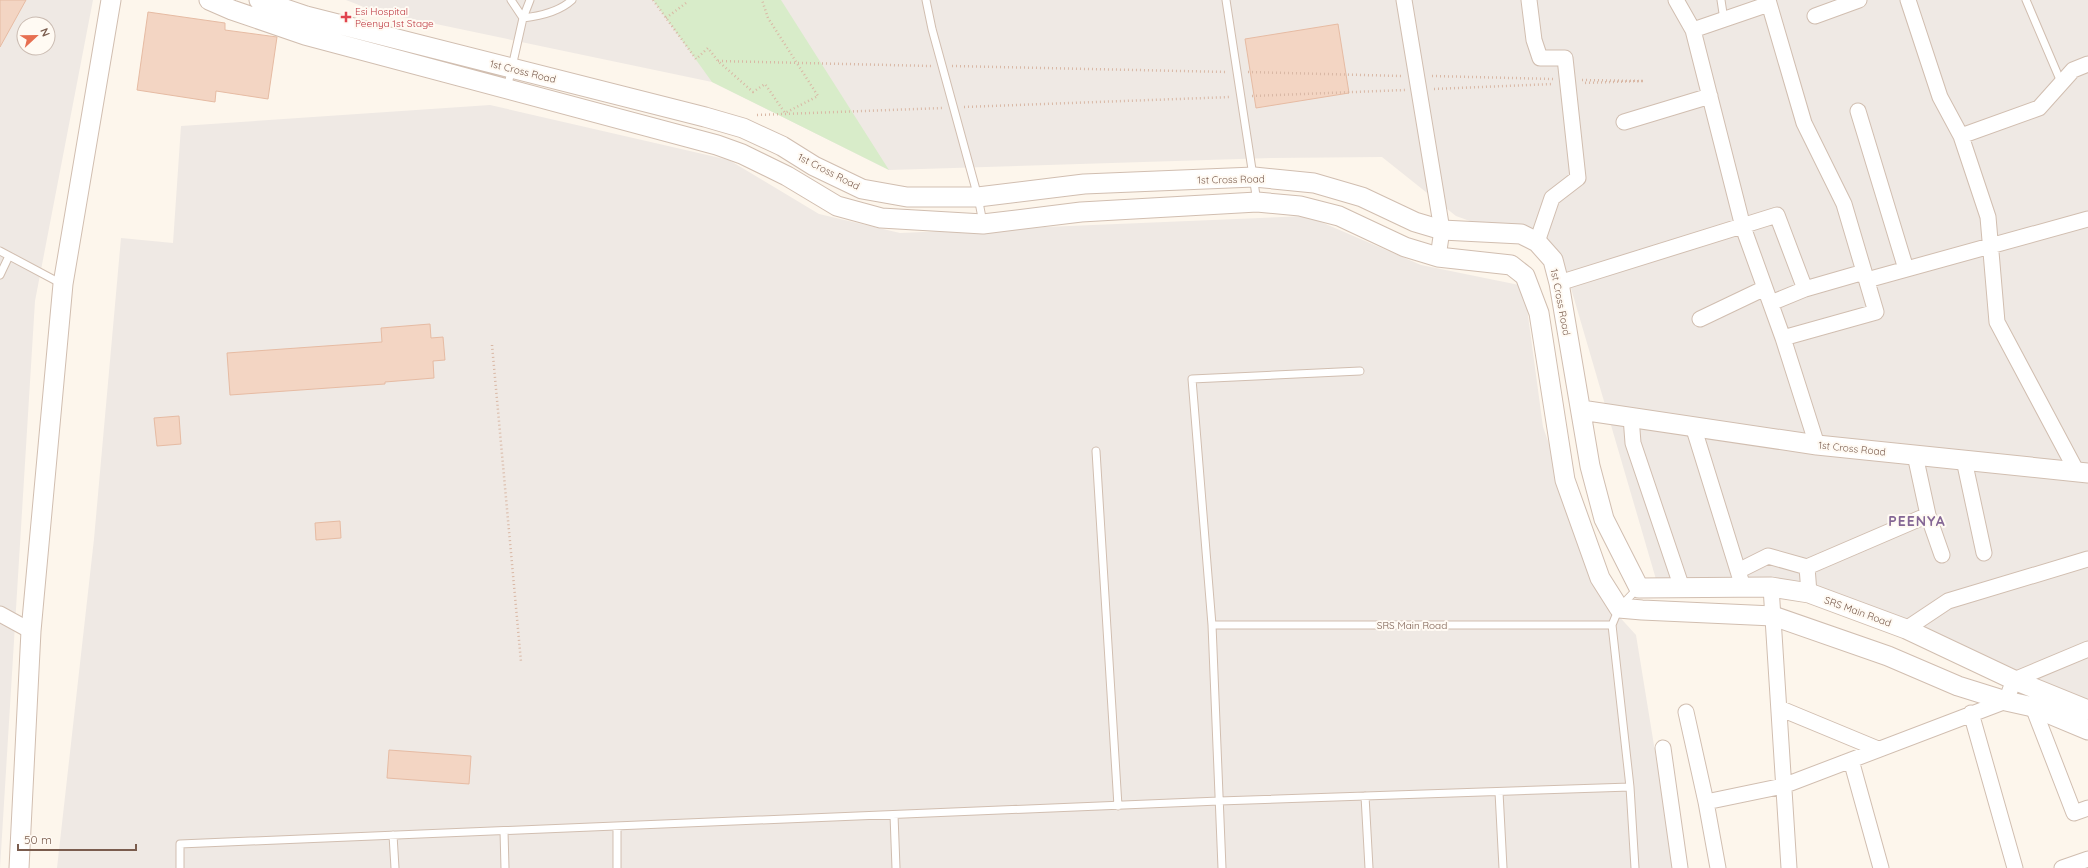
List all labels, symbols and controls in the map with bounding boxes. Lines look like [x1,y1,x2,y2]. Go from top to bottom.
place label: Esi Hospital Peenya 1st Stage [355,5,434,30]
marker: Esi Hospital Peenya 1st Stage [340,11,352,23]
north arrow [16,16,56,56]
text: N [37,26,53,39]
street label: 1st Cross Road [488,57,557,86]
street label: 1st Cross Road [796,150,862,193]
street label: 1st Cross Road [1197,172,1265,187]
street label: 1st Cross Road [1548,268,1573,337]
street label: 1st Cross Road [1818,438,1886,458]
district label: PEENYA [1888,512,1946,530]
street label: SRS Main Road [1822,593,1893,630]
street label: SRS Main Road [1377,619,1447,632]
scale bar [18,826,136,852]
text: 50 m [24,832,52,847]

